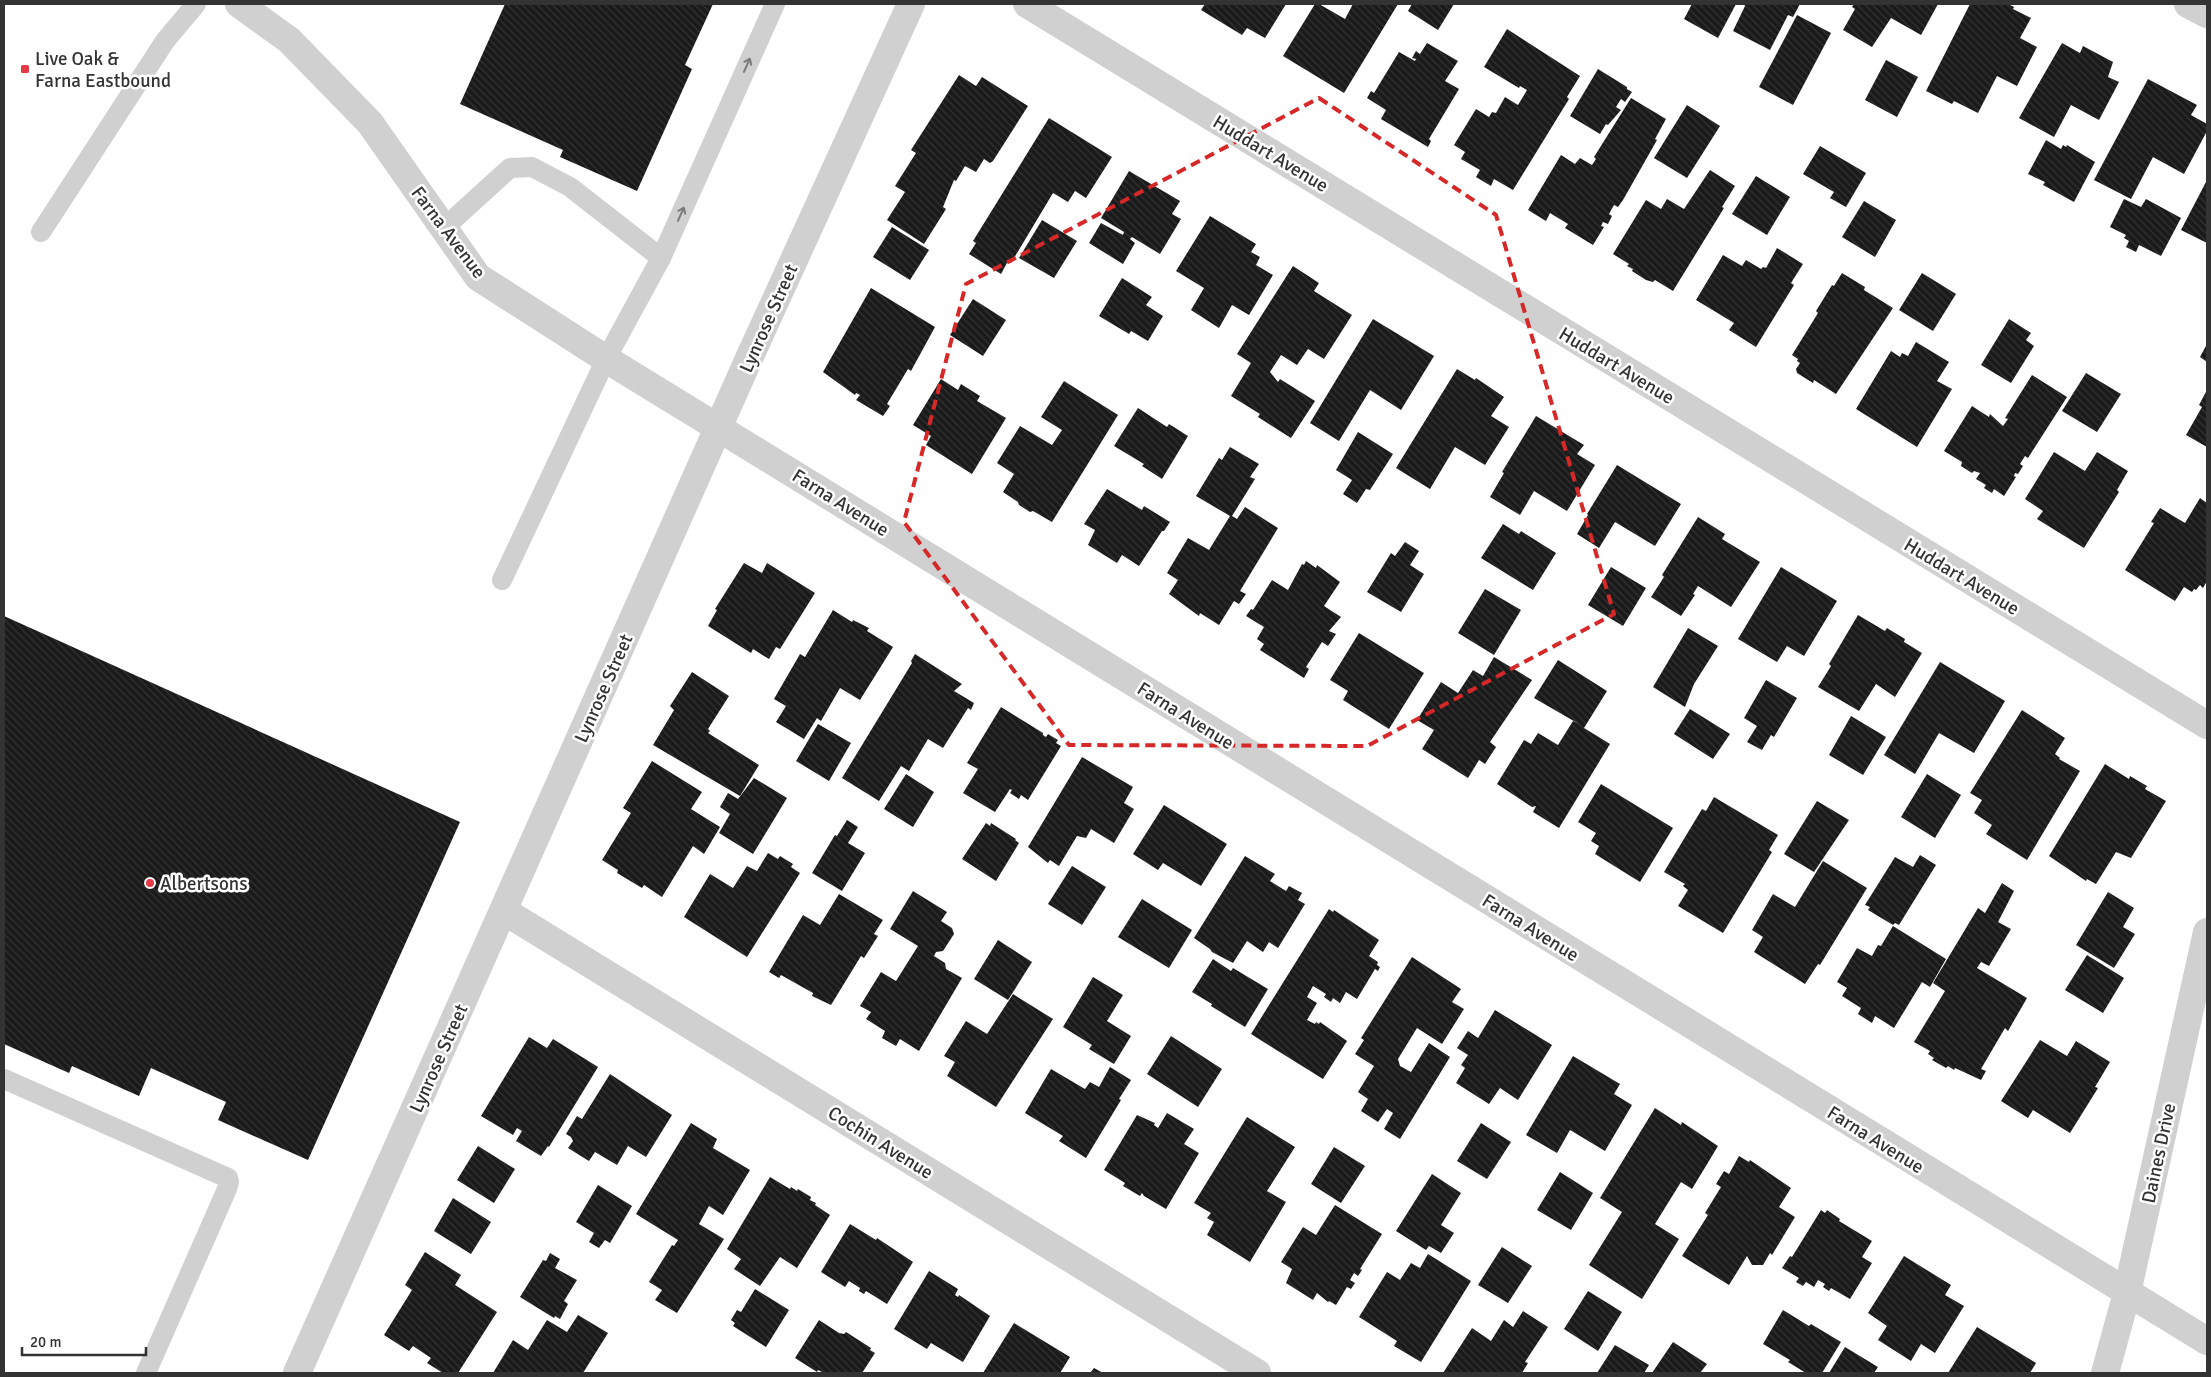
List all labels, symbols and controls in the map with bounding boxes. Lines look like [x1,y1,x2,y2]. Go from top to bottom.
place label: Live Oak & Farna Eastbound [35,47,171,93]
one-way arrow [743,58,753,73]
marker: Live Oak & Farna Eastbound [19,63,31,75]
street label: Huddart Avenue [1208,110,1333,198]
street label: Farna Avenue [406,182,491,284]
one-way arrow [676,207,686,222]
street label: Lynrose Street [734,260,804,376]
street label: Huddart Avenue [1554,322,1679,410]
street label: Farna Avenue [788,464,893,542]
street label: Huddart Avenue [1899,533,2024,621]
street label: Lynrose Street [569,630,639,746]
street label: Farna Avenue [1133,677,1238,755]
place label: Albertsons [160,872,247,896]
marker: Albertsons [144,877,156,889]
street label: Farna Avenue [1478,889,1583,967]
street label: Lynrose Street [404,1000,474,1116]
street label: Cochin Avenue [823,1101,938,1185]
street label: Farna Avenue [1823,1101,1928,1179]
street label: Daines Drive [2137,1101,2181,1206]
scale bar [22,1324,146,1356]
text: 20 m [30,1333,61,1351]

